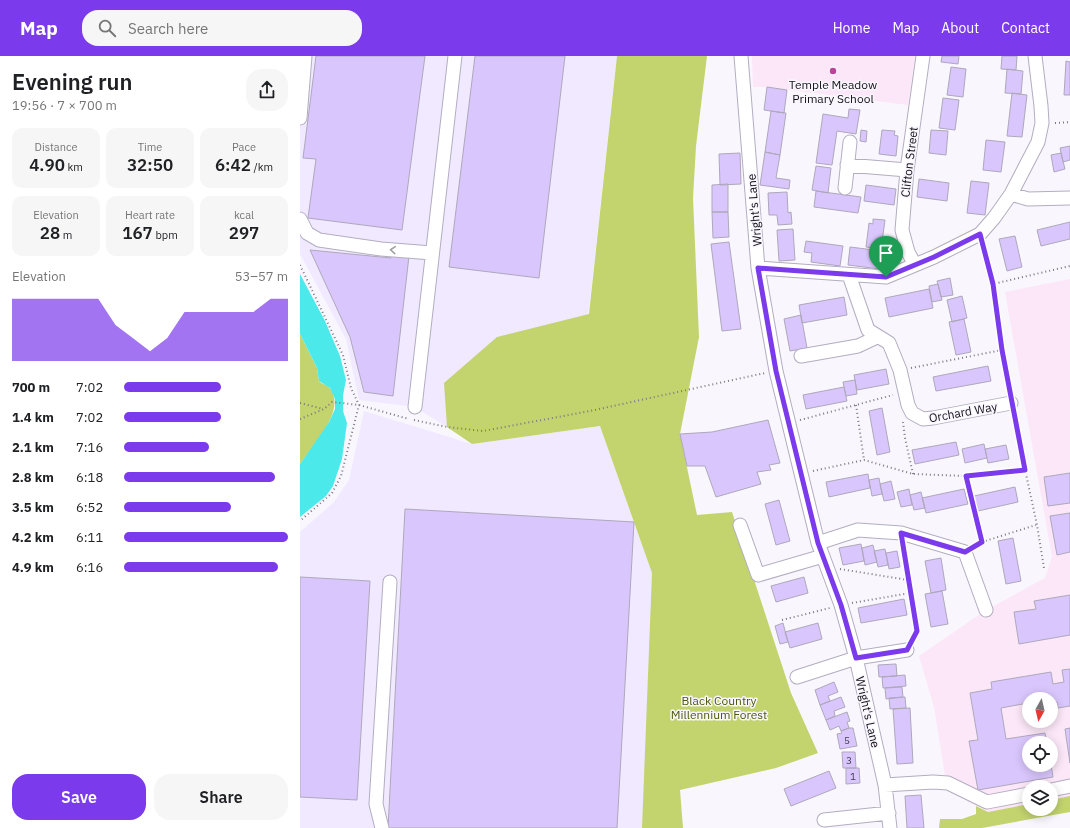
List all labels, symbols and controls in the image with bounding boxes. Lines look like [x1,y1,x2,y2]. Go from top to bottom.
search box [82,10,362,46]
text: Map [20,16,58,40]
icon: search [96,17,118,39]
text: Search here [128,19,208,38]
text: Home [833,19,870,37]
text: Map [892,19,919,37]
text: About [941,19,979,37]
text: Contact [1001,19,1050,37]
marker: Temple Meadow Primary School [828,66,838,76]
text: Evening run [12,67,132,96]
button: share [246,69,288,111]
place label: Temple Meadow Primary School [789,77,877,106]
text: 19:56 · 7 × 700 m [12,97,117,114]
street label: Clifton Street [897,126,921,198]
text: Distance [35,140,77,154]
text: Time [138,140,162,154]
text: Pace [232,140,256,154]
text: 4.90 [29,154,65,176]
text: 32:50 [127,154,173,176]
text: 6:42 [215,154,251,176]
text: km [65,160,83,174]
text: /km [251,160,273,174]
street label: Wright's Lane [743,173,765,247]
text: Elevation [33,208,79,222]
text: Heart rate [125,208,175,222]
text: kcal [234,208,254,222]
text: 28 [40,222,60,244]
text: 167 [122,222,153,244]
text: 297 [229,222,259,244]
text: m [60,228,72,242]
text: bpm [153,228,178,242]
pin [869,236,903,277]
icon: arrive [875,242,897,264]
one-way arrow [390,245,396,254]
text: Elevation [12,268,66,285]
text: 53–57 m [235,268,288,285]
text: 700 m [12,379,50,396]
text: 7:02 [76,379,103,396]
street label: Orchard Way [928,399,998,425]
text: 1.4 km [12,409,54,426]
text: 7:02 [76,409,103,426]
text: 2.1 km [12,439,54,456]
text: 7:16 [76,439,103,456]
text: 2.8 km [12,469,54,486]
text: 6:18 [76,469,103,486]
text: 3.5 km [12,499,54,516]
text: 6:52 [76,499,103,516]
text: 4.2 km [12,529,54,546]
text: 6:11 [76,529,103,546]
text: 4.9 km [12,559,54,576]
text: 6:16 [76,559,103,576]
street label: Wright's Lane [853,675,884,750]
north arrow [1022,692,1058,728]
map controls [1022,692,1058,816]
park label: Black Country Millennium Forest [671,693,767,722]
house number: 5 [844,734,850,747]
button: locate [1022,736,1058,772]
house number: 3 [846,754,852,767]
house number: 1 [850,770,856,783]
button: Save [12,774,146,820]
button: Share [154,774,288,820]
button: layers [1022,780,1058,816]

